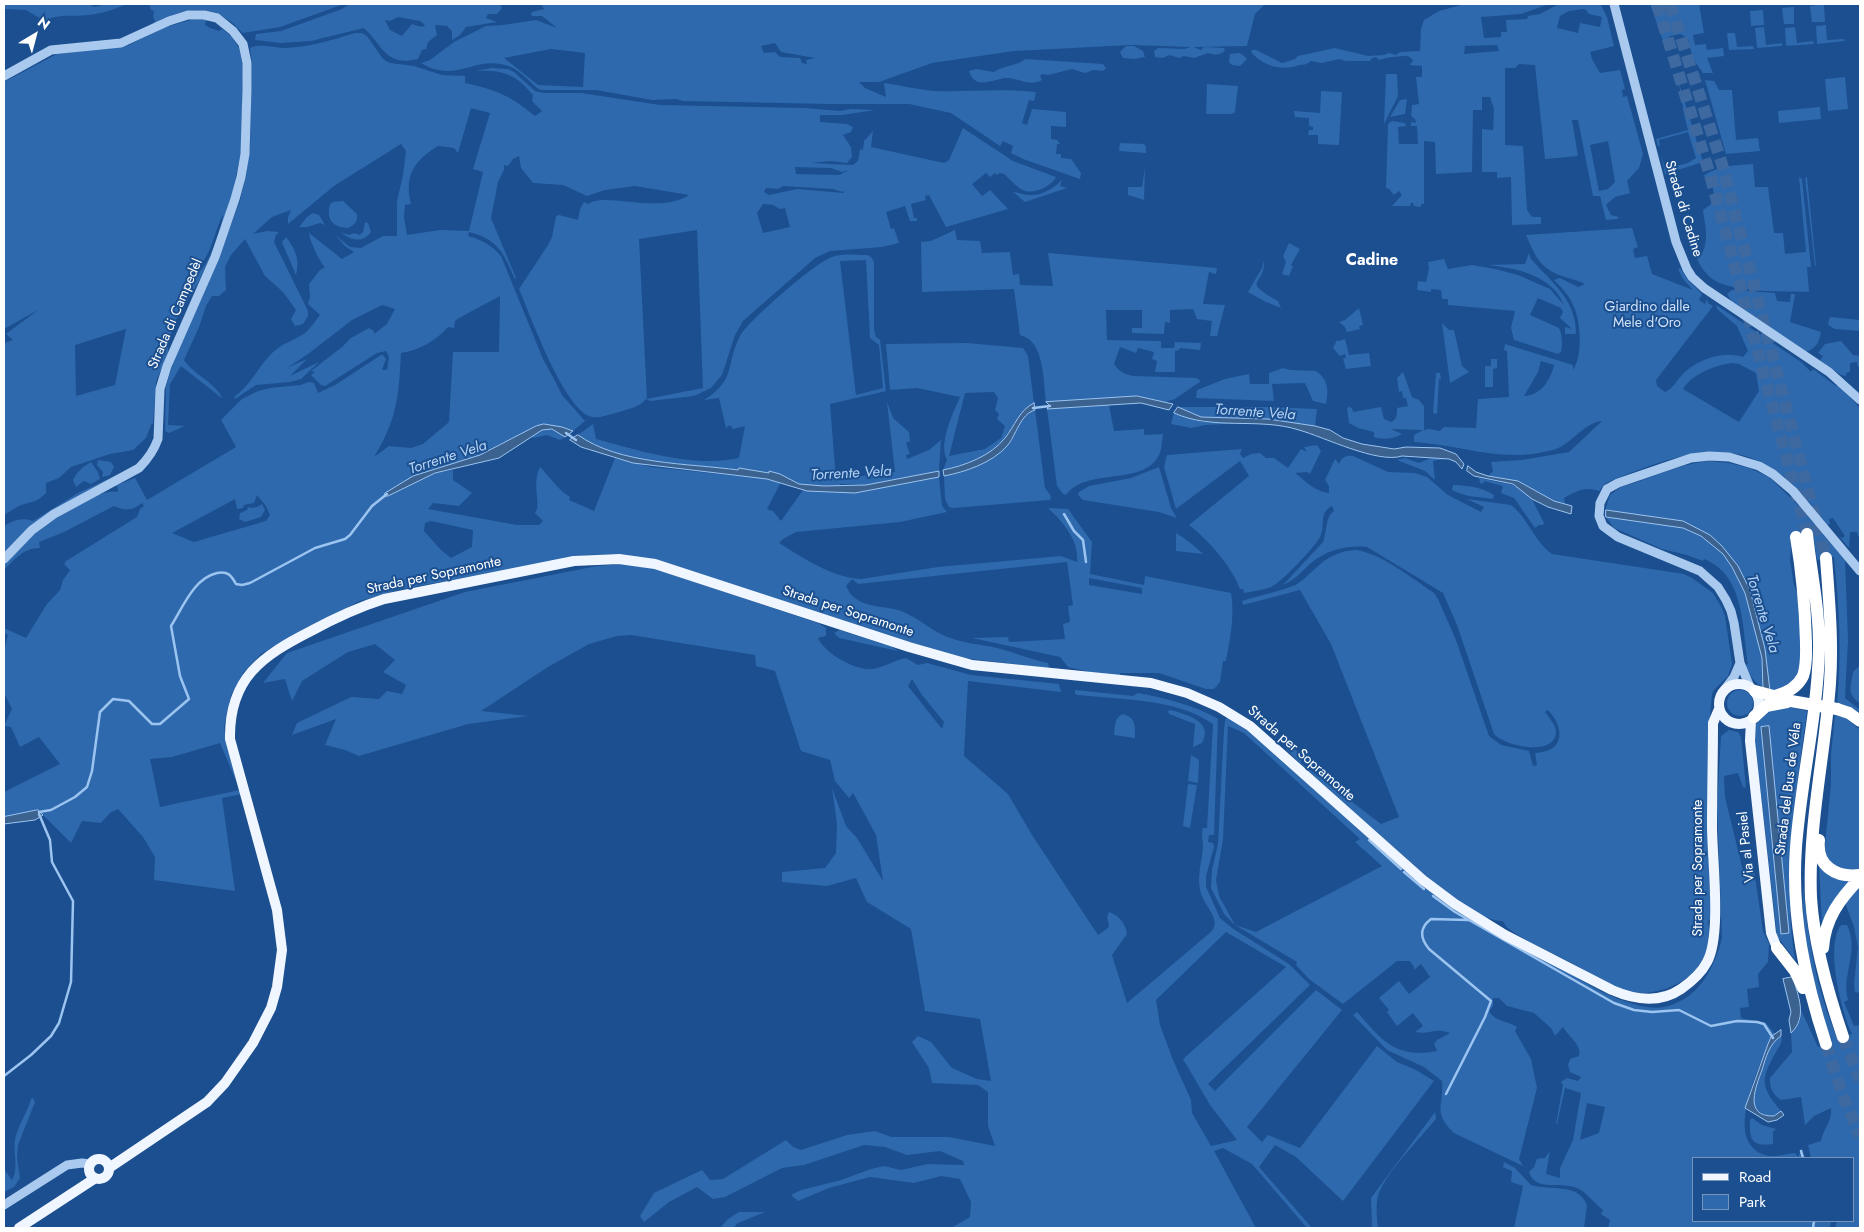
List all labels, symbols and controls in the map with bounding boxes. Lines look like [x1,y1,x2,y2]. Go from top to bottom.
north arrow [10,10,60,60]
text: N [34,12,54,34]
street label: Strada di Cadine [1660,159,1706,259]
district label: Cadine [1346,251,1398,271]
street label: Strada di Campedèl [145,256,207,372]
park label: Giardino dalle Mele d'Oro [1604,300,1690,332]
water label: Torrente Vela [1214,401,1296,425]
water label: Torrente Vela [407,437,489,479]
water label: Torrente Vela [810,463,892,485]
street label: Strada per Sopramonte [365,554,503,598]
water label: Torrente Vela [1742,573,1782,655]
street label: Strada per Sopramonte [780,583,916,641]
street label: Strada per Sopramonte [1244,703,1358,805]
street label: Strada del Bus de Véla [1773,722,1805,856]
street label: Strada per Sopramonte [1691,800,1707,936]
street label: Via al Pasiel [1735,810,1759,884]
legend [1692,1157,1854,1222]
text: Road [1739,1166,1771,1188]
text: Park [1739,1191,1766,1213]

